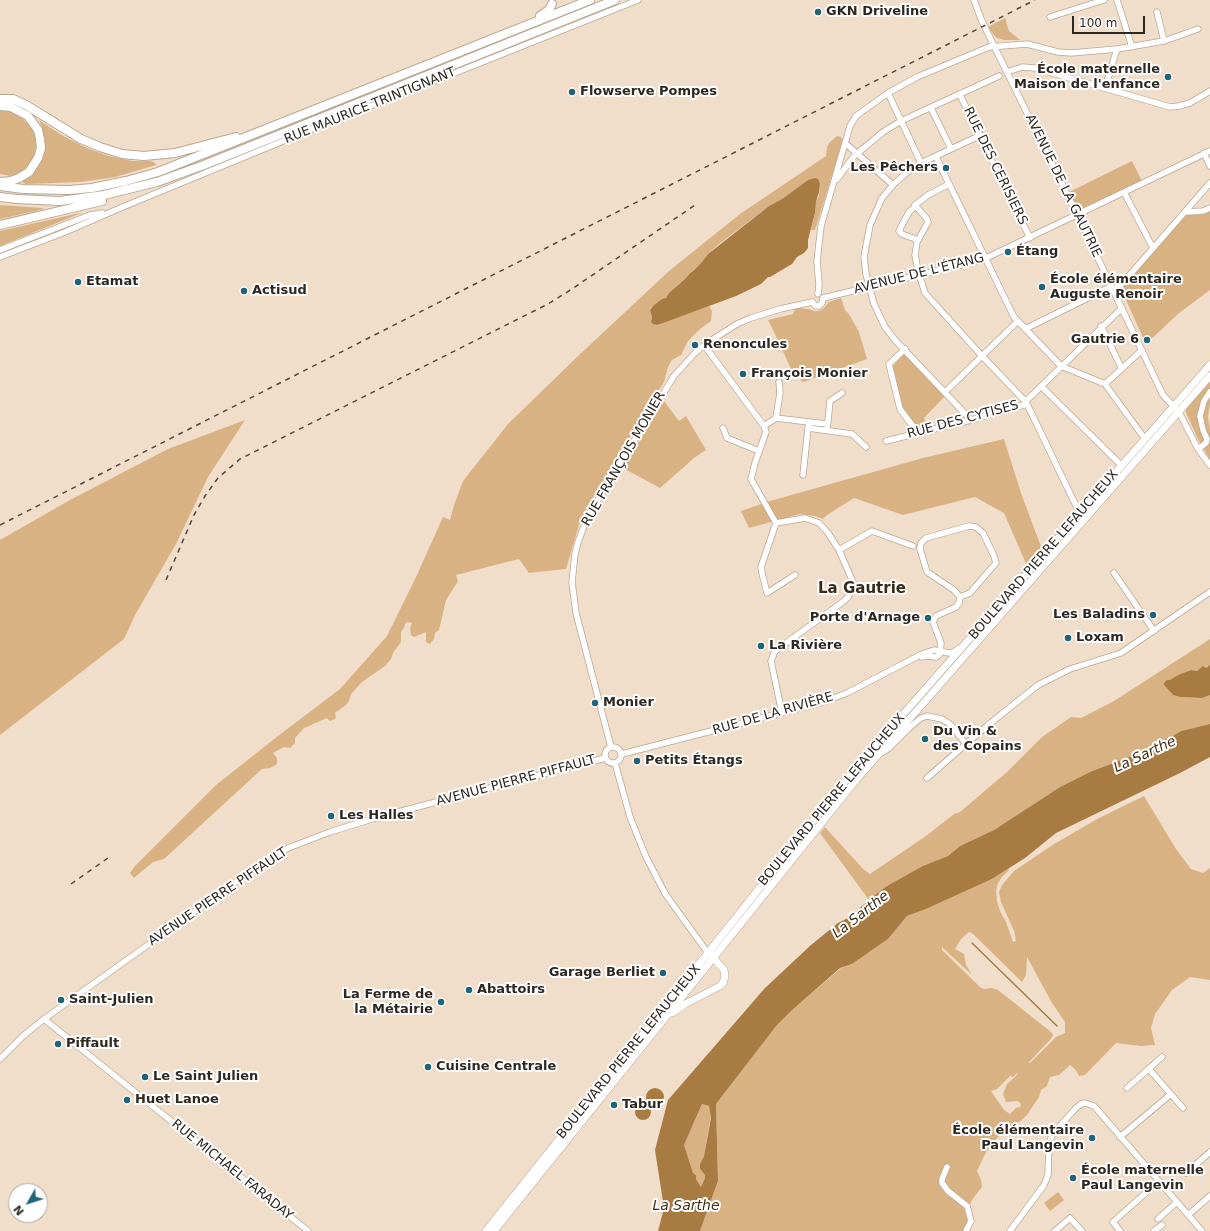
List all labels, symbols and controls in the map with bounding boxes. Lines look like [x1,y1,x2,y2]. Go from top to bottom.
place label: GKN Driveline [826,4,928,20]
marker: GKN Driveline [813,7,823,17]
scale bar [1074,8,1147,34]
text: 100 m [1079,16,1117,30]
place label: École maternelle Maison de l'enfance [1014,62,1160,93]
street label: RUE MAURICE TRINTIGNANT [282,64,458,148]
marker: École maternelle Maison de l'enfance [1163,72,1173,82]
place label: Flowserve Pompes [580,84,717,100]
marker: Flowserve Pompes [567,87,577,97]
street label: RUE DES CERISIERS [960,104,1030,228]
street label: AVENUE DE LA GAUTRIE [1022,112,1104,260]
place label: Les Pêchers [850,160,938,176]
marker: Les Pêchers [941,163,951,173]
place label: Étang [1016,244,1058,260]
marker: Étang [1003,247,1013,257]
street label: AVENUE DE L'ÉTANG [852,250,986,298]
place label: École élémentaire Auguste Renoir [1050,272,1182,303]
place label: Etamat [86,274,138,290]
marker: Etamat [73,277,83,287]
marker: École élémentaire Auguste Renoir [1037,282,1047,292]
place label: Actisud [252,283,307,299]
marker: Actisud [239,286,249,296]
place label: Gautrie 6 [1071,332,1139,348]
marker: Gautrie 6 [1142,335,1152,345]
place label: Renoncules [703,337,787,353]
marker: Renoncules [690,340,700,350]
place label: François Monier [751,366,868,382]
marker: François Monier [738,369,748,379]
street label: RUE FRANÇOIS MONIER [579,389,669,529]
street label: RUE DES CYTISES [906,398,1020,442]
street label: BOULEVARD PIERRE LEFAUCHEUX [966,467,1122,643]
district label: La Gautrie [818,580,906,598]
place label: Les Baladins [1053,607,1145,623]
place label: Porte d'Arnage [810,610,920,626]
marker: Les Baladins [1148,610,1158,620]
marker: Porte d'Arnage [923,613,933,623]
place label: Loxam [1076,630,1124,646]
marker: Loxam [1063,633,1073,643]
place label: La Rivière [769,638,842,654]
marker: La Rivière [756,641,766,651]
street label: RUE DE LA RIVIÈRE [711,689,835,739]
place label: Monier [603,695,654,711]
marker: Monier [590,698,600,708]
street label: BOULEVARD PIERRE LEFAUCHEUX [755,711,909,889]
place label: Du Vin & des Copains [933,724,1021,755]
water label: La Sarthe [1111,733,1179,777]
marker: Du Vin & des Copains [920,734,930,744]
street label: AVENUE PIERRE PIFFAULT [435,752,597,810]
place label: Petits Étangs [645,753,743,769]
marker: Petits Étangs [632,756,642,766]
place label: Les Halles [339,808,413,824]
marker: Les Halles [326,811,336,821]
street label: AVENUE PIERRE PIFFAULT [146,845,290,949]
water label: La Sarthe [829,888,893,942]
street label: BOULEVARD PIERRE LEFAUCHEUX [554,962,704,1142]
place label: Garage Berliet [549,965,655,981]
marker: Garage Berliet [658,968,668,978]
place label: Abattoirs [477,982,545,998]
marker: Abattoirs [464,985,474,995]
place label: La Ferme de la Métairie [343,987,433,1018]
place label: Saint-Julien [69,992,154,1008]
marker: Saint-Julien [56,995,66,1005]
marker: La Ferme de la Métairie [436,997,446,1007]
place label: Piffault [66,1036,119,1052]
marker: Piffault [53,1039,63,1049]
place label: Cuisine Centrale [436,1059,556,1075]
marker: Cuisine Centrale [423,1062,433,1072]
place label: Le Saint Julien [153,1069,258,1085]
marker: Le Saint Julien [140,1072,150,1082]
place label: Huet Lanoe [135,1092,219,1108]
marker: Huet Lanoe [122,1095,132,1105]
place label: Tabur [622,1097,663,1113]
marker: Tabur [609,1100,619,1110]
street label: RUE MICHAEL FARADAY [168,1116,296,1224]
place label: École élémentaire Paul Langevin [952,1123,1084,1154]
marker: École élémentaire Paul Langevin [1087,1133,1097,1143]
place label: École maternelle Paul Langevin [1081,1163,1204,1194]
marker: École maternelle Paul Langevin [1068,1173,1078,1183]
north arrow [8,1183,48,1223]
water label: La Sarthe [652,1198,720,1214]
text: N [11,1203,27,1218]

